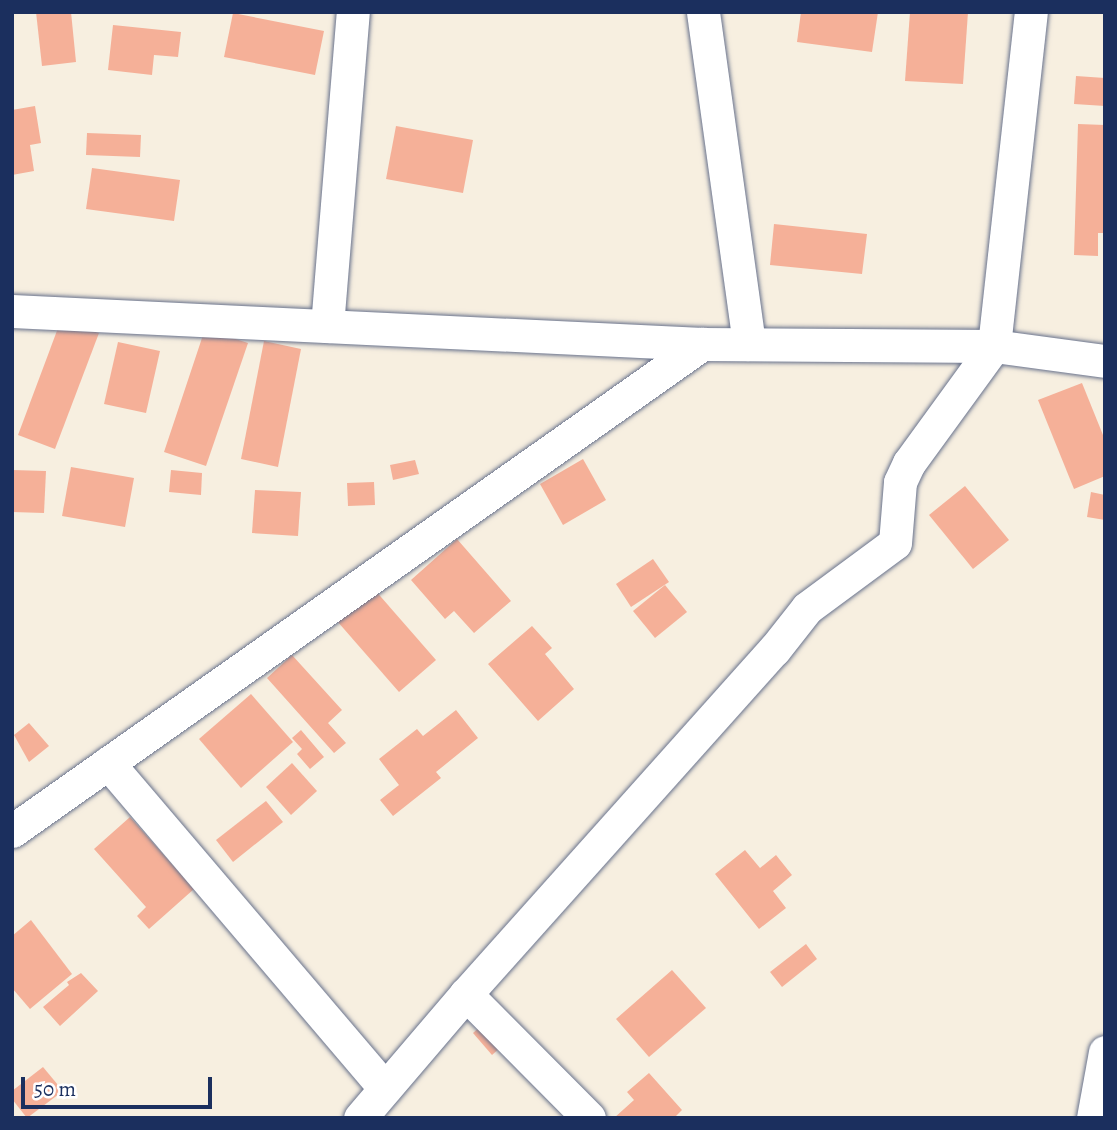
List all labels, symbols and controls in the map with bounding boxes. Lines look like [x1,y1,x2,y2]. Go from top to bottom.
scale bar [24,1064,215,1108]
text: 50 m [34,1075,76,1103]

